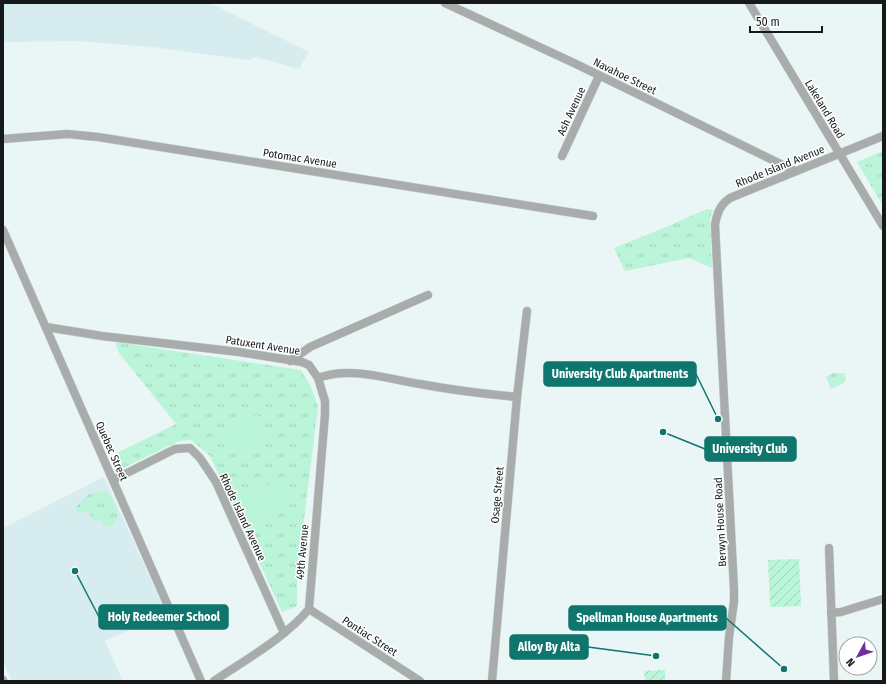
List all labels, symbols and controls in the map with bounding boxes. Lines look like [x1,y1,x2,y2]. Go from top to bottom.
scale bar [750,8,822,34]
text: 50 m [756,15,780,29]
street label: Navahoe Street [591,56,659,98]
street label: Lakeland Road [802,78,847,141]
street label: Ash Avenue [555,85,588,137]
street label: Rhode Island Avenue [734,143,827,190]
street label: Potomac Avenue [262,146,338,171]
street label: Patuxent Avenue [225,333,301,358]
callout: University Club Apartments [544,362,696,386]
text: University Club Apartments [552,367,689,381]
street label: Quebec Street [93,419,131,483]
callout: University Club [705,437,796,461]
text: University Club [712,442,788,456]
street label: Osage Street [489,466,506,524]
street label: Rhode Island Avenue [217,472,268,563]
street label: Berwyn House Road [712,477,729,567]
street label: 49th Avenue [294,524,311,580]
callout: Holy Redeemer School [99,605,228,629]
callout: Spellman House Apartments [569,606,726,630]
text: Holy Redeemer School [108,610,221,624]
text: Spellman House Apartments [576,611,718,625]
street label: Pontiac Street [340,614,400,659]
callout: Alloy By Alta [510,635,588,659]
north arrow [838,636,878,676]
text: Alloy By Alta [517,640,580,654]
text: N [844,655,858,669]

